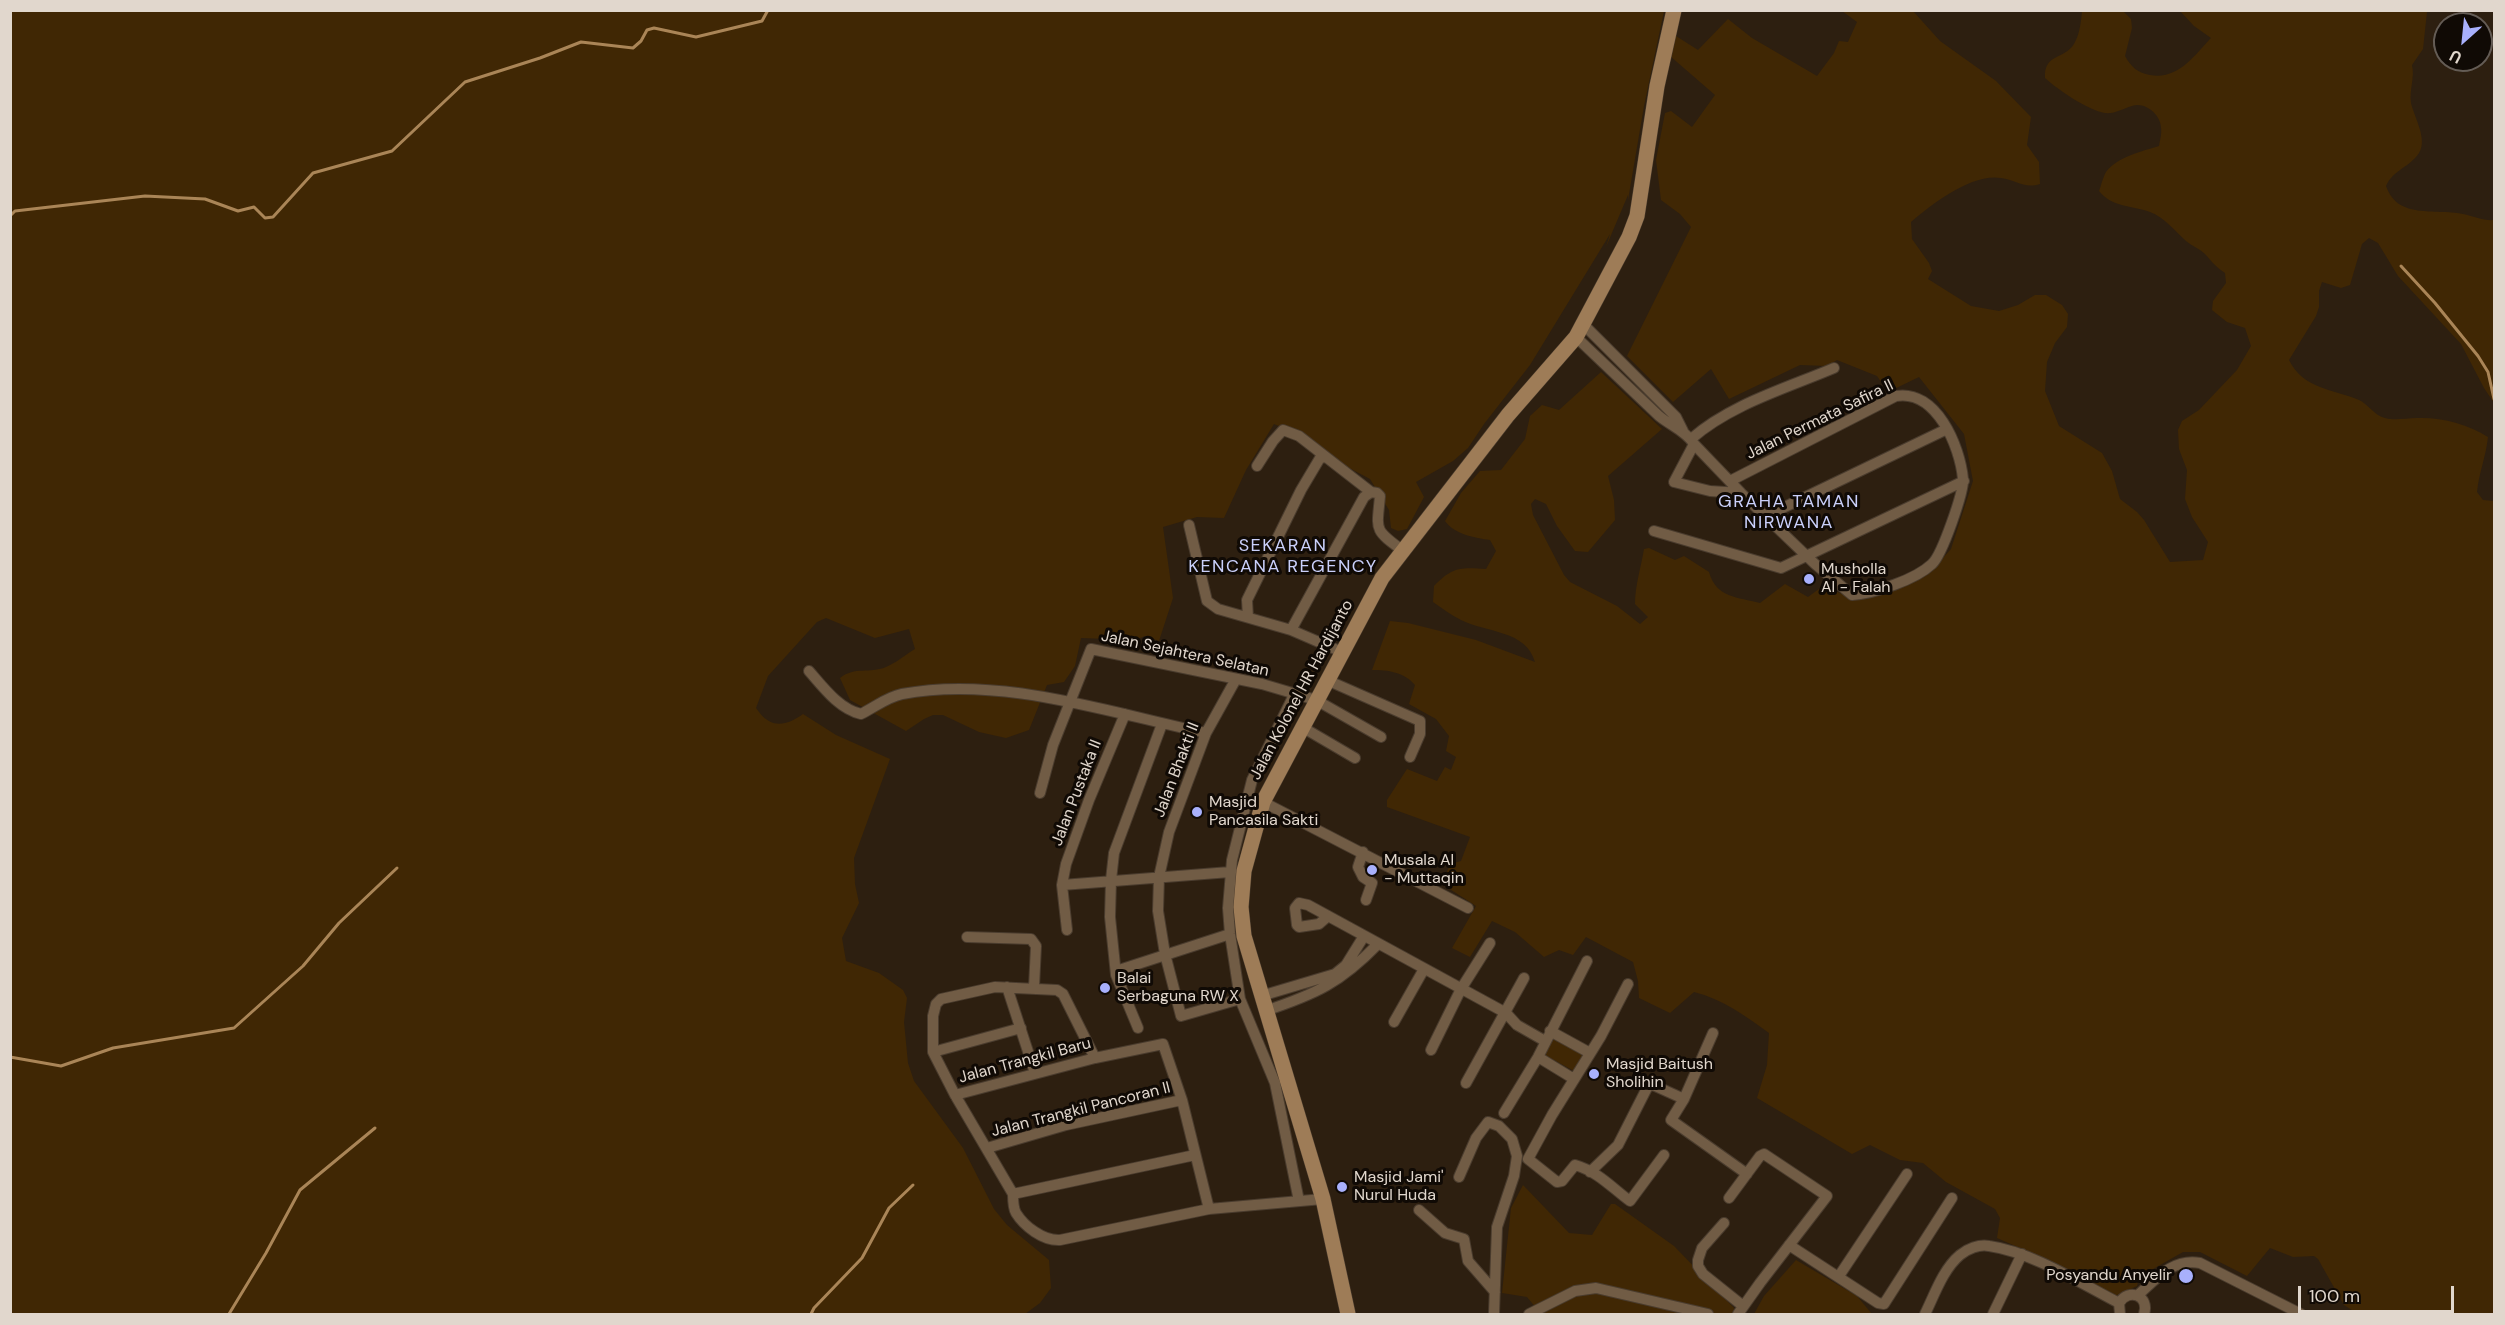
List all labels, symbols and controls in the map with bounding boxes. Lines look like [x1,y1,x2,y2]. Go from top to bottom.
north arrow [2433,12,2493,72]
text: U [2446,45,2465,69]
street label: Jalan Permata Safira II [1743,376,1897,464]
district label: GRAHA TAMAN NIRWANA [1718,491,1860,534]
district label: SEKARAN KENCANA REGENCY [1188,535,1378,578]
place label: Musholla Al - Falah [1821,560,1891,598]
marker: Musholla Al - Falah [1802,572,1816,586]
street label: Jalan Kolonel HR Hardijanto [1246,597,1358,783]
street label: Jalan Sejahtera Selatan [1099,627,1271,681]
street label: Jalan Bhakti II [1150,720,1204,820]
street label: Jalan Pustaka II [1048,737,1106,849]
place label: Masjid Pancasila Sakti [1209,793,1318,831]
marker: Masjid Pancasila Sakti [1190,805,1204,819]
place label: Musala Al - Muttaqin [1384,851,1464,889]
marker: Musala Al - Muttaqin [1365,863,1379,877]
place label: Balai Serbaguna RW X [1117,969,1239,1007]
marker: Balai Serbaguna RW X [1098,981,1112,995]
street label: Jalan Trangkil Baru [957,1034,1093,1088]
place label: Masjid Baitush Sholihin [1606,1055,1713,1093]
marker: Masjid Baitush Sholihin [1587,1067,1601,1081]
street label: Jalan Trangkil Pancoran II [989,1078,1173,1142]
place label: Masjid Jami' Nurul Huda [1354,1168,1444,1206]
marker: Masjid Jami' Nurul Huda [1335,1180,1349,1194]
place label: Posyandu Anyelir [2046,1266,2172,1286]
marker: Posyandu Anyelir [2177,1267,2195,1285]
scale bar [2301,1274,2457,1312]
text: 100 m [2309,1284,2360,1308]

